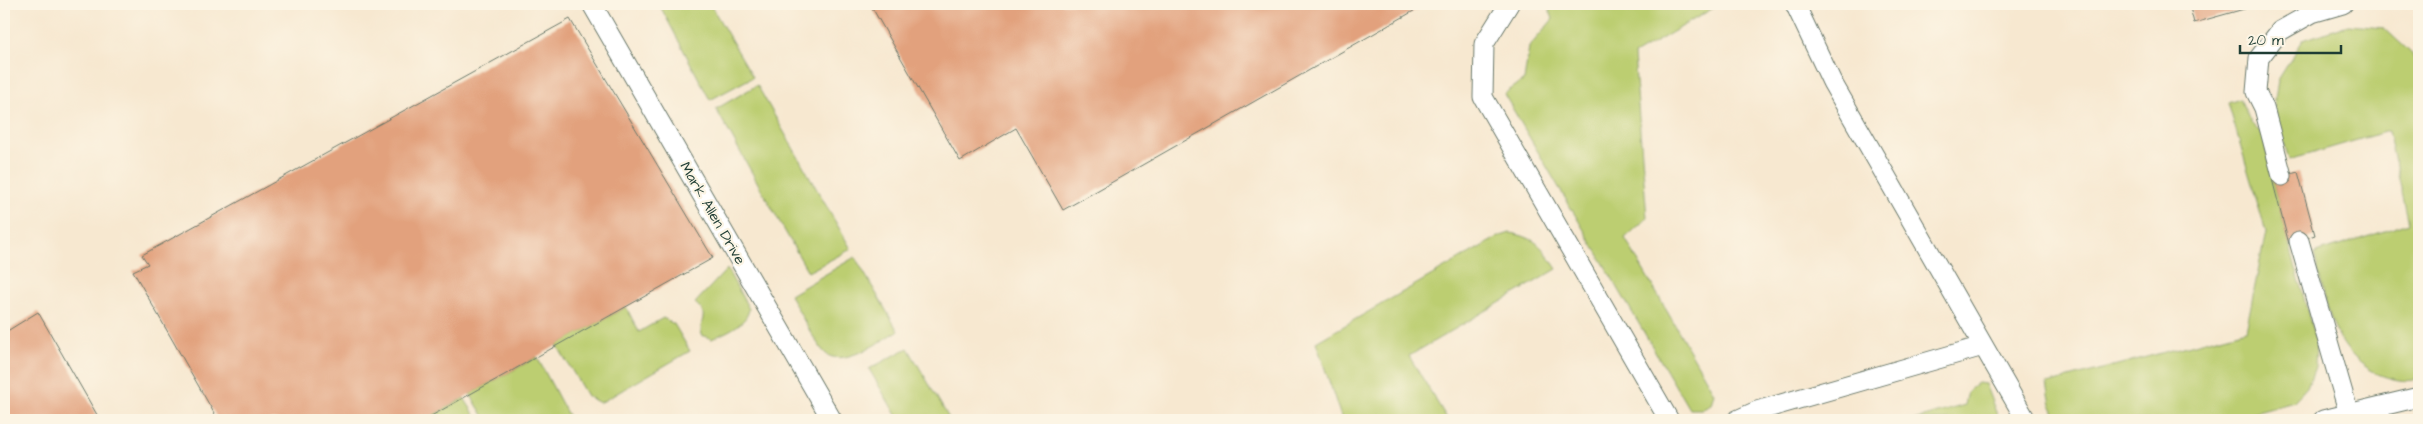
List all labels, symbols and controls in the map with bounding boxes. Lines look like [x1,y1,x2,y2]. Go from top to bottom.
scale bar [2240,22,2342,54]
text: 20 m [2248,30,2284,51]
street label: Mark Allen Drive [675,158,751,269]

